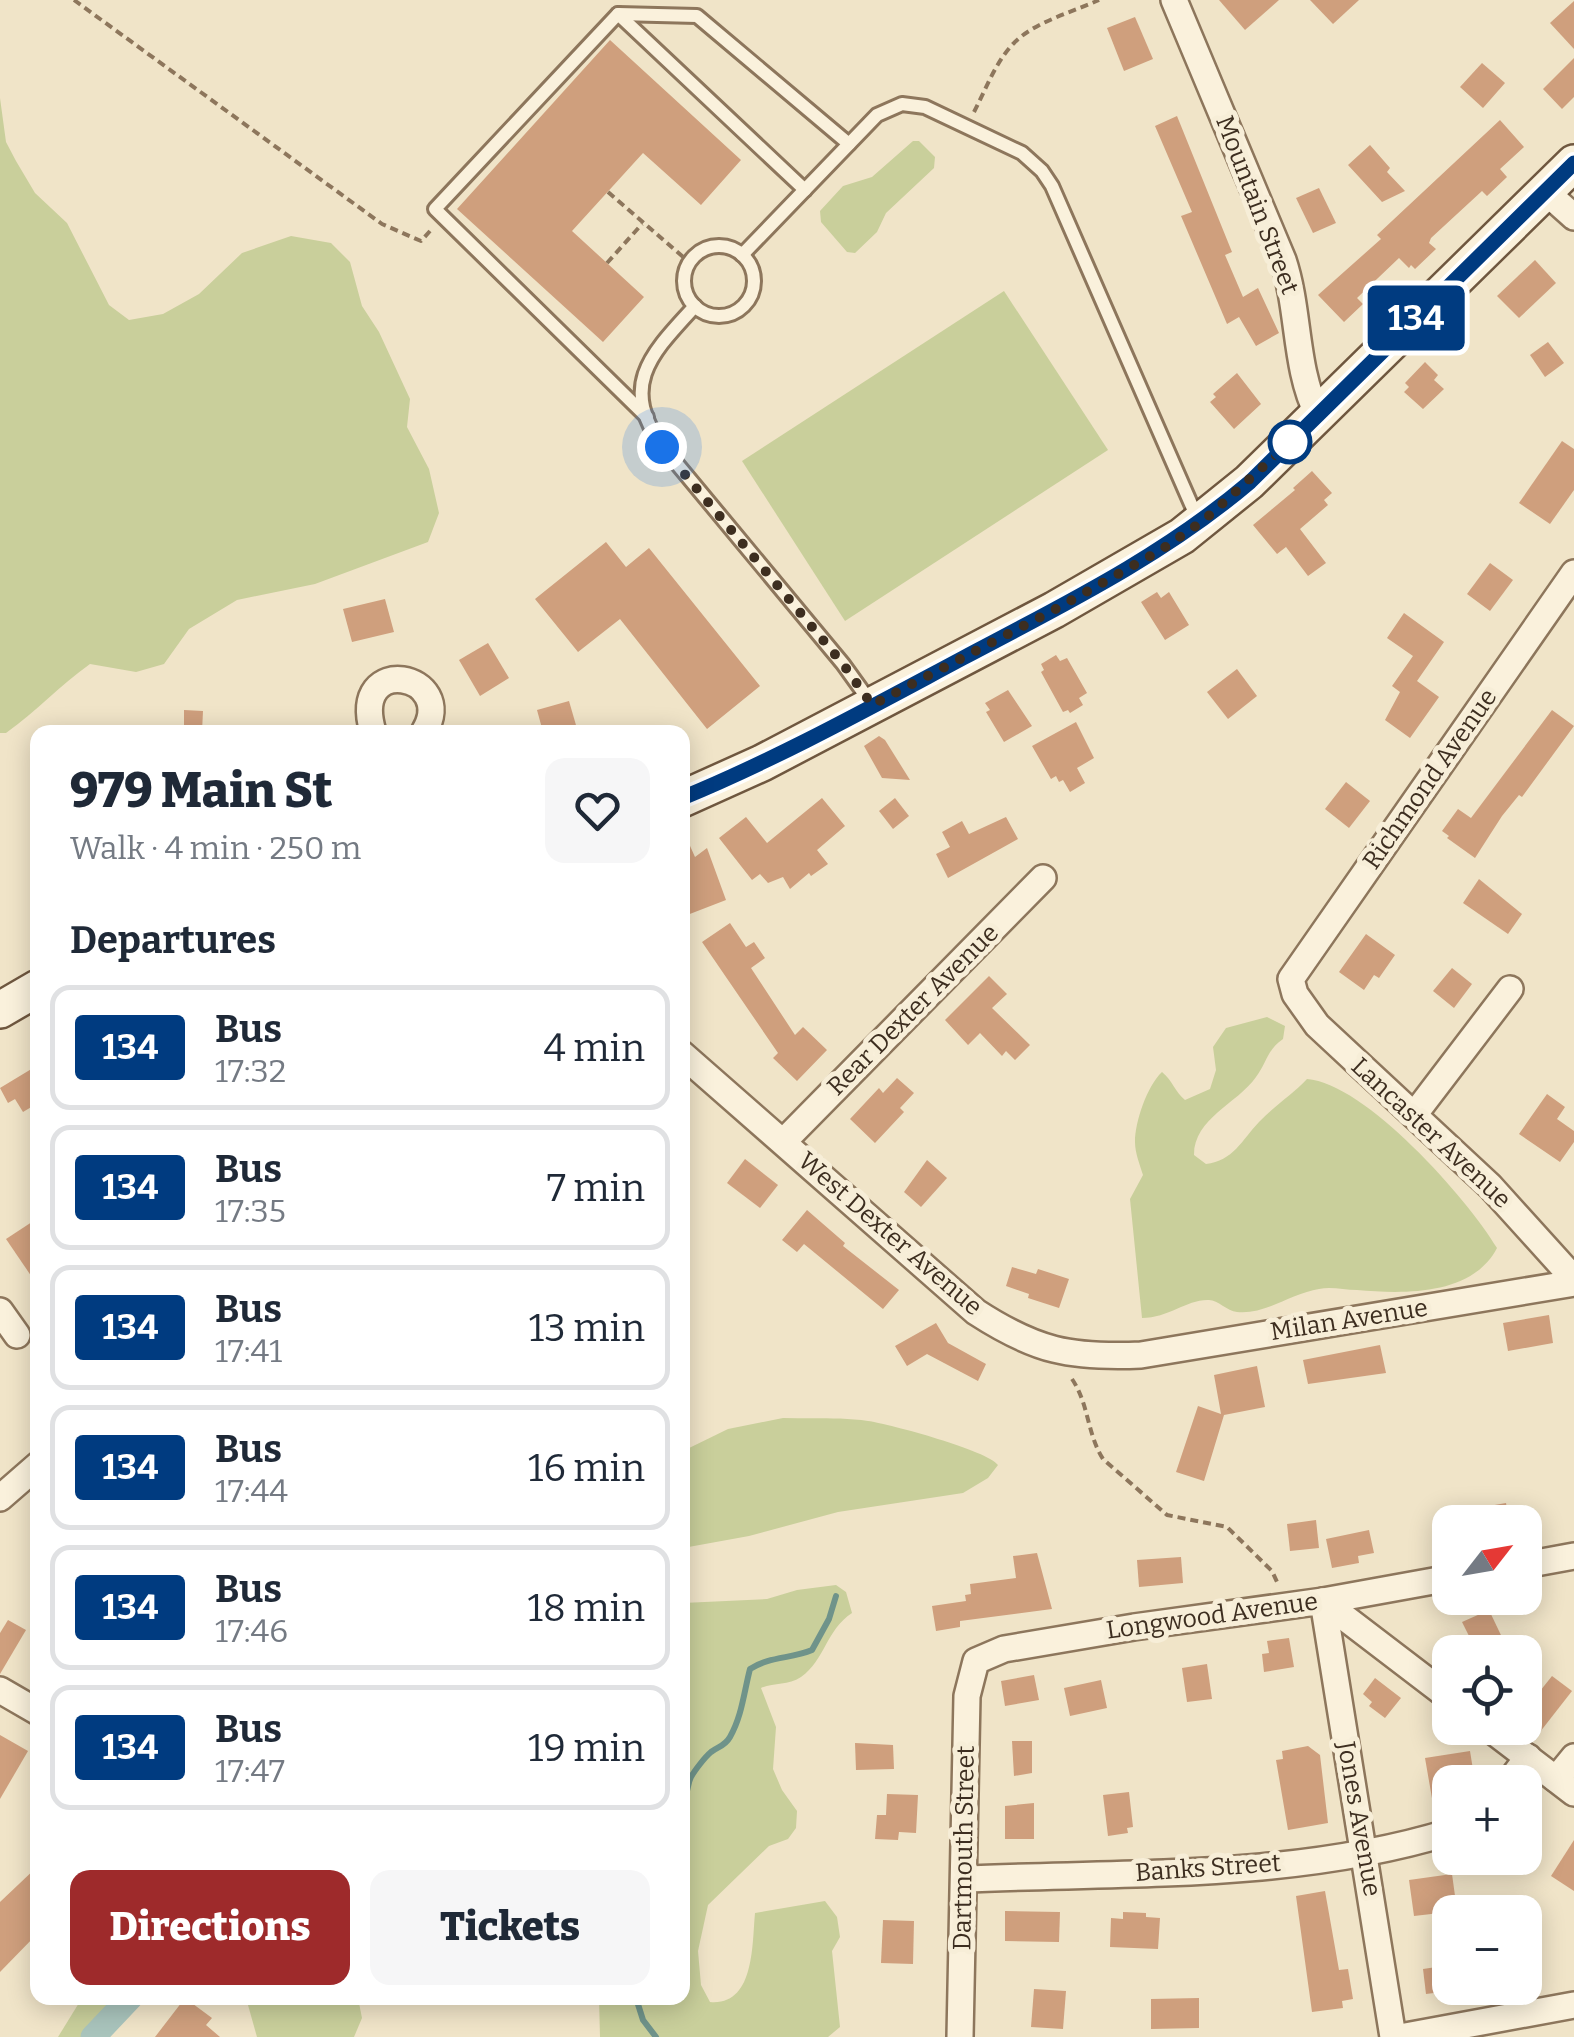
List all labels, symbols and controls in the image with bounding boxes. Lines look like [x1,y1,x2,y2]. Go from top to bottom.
street label: Mountain Street [1209,111,1305,299]
line badge: 134 [1358,286,1474,350]
text: 134 [1388,297,1444,339]
unlabelled marker [1269,421,1311,463]
your location [637,422,687,472]
street label: Richmond Avenue [1357,683,1503,875]
button: heart [545,758,650,863]
text: 979 Main St [70,762,333,820]
text: Walk · 4 min · 250 m [70,829,361,867]
text: Departures [70,917,276,963]
street label: Rear Dexter Avenue [821,918,1005,1102]
text: Bus [215,1006,282,1052]
text: 4 min [544,1025,645,1071]
text: 134 [102,1026,158,1068]
street label: Lancaster Avenue [1345,1051,1517,1215]
text: 17:32 [215,1052,286,1090]
text: Bus [215,1146,282,1192]
street label: West Dexter Avenue [792,1146,988,1322]
text: 7 min [547,1165,645,1211]
text: 134 [102,1166,158,1208]
text: 17:35 [215,1192,286,1230]
text: Bus [215,1286,282,1332]
street label: Milan Avenue [1268,1293,1430,1347]
text: 13 min [529,1305,645,1351]
text: 134 [102,1306,158,1348]
text: 17:41 [215,1332,282,1370]
text: Bus [215,1426,282,1472]
text: 16 min [528,1445,645,1491]
text: 134 [102,1446,158,1488]
text: 17:44 [215,1472,288,1510]
north arrow [1432,1505,1542,1615]
map controls [1432,1505,1542,2005]
text: Bus [215,1566,282,1612]
text: 18 min [528,1585,645,1631]
text: 134 [102,1586,158,1628]
street label: Longwood Avenue [1104,1586,1320,1646]
text: 17:46 [215,1612,288,1650]
button: locate [1432,1635,1542,1745]
text: Bus [215,1706,282,1752]
text: 19 min [528,1725,645,1771]
text: 134 [102,1726,158,1768]
street label: Jones Avenue [1330,1738,1387,1899]
street label: Dartmouth Street [947,1745,981,1951]
text: 17:47 [215,1752,285,1790]
button: + [1432,1765,1542,1875]
street label: Banks Street [1134,1848,1282,1888]
button: Directions [70,1870,350,1985]
button: Tickets [370,1870,650,1985]
button: − [1432,1895,1542,2005]

